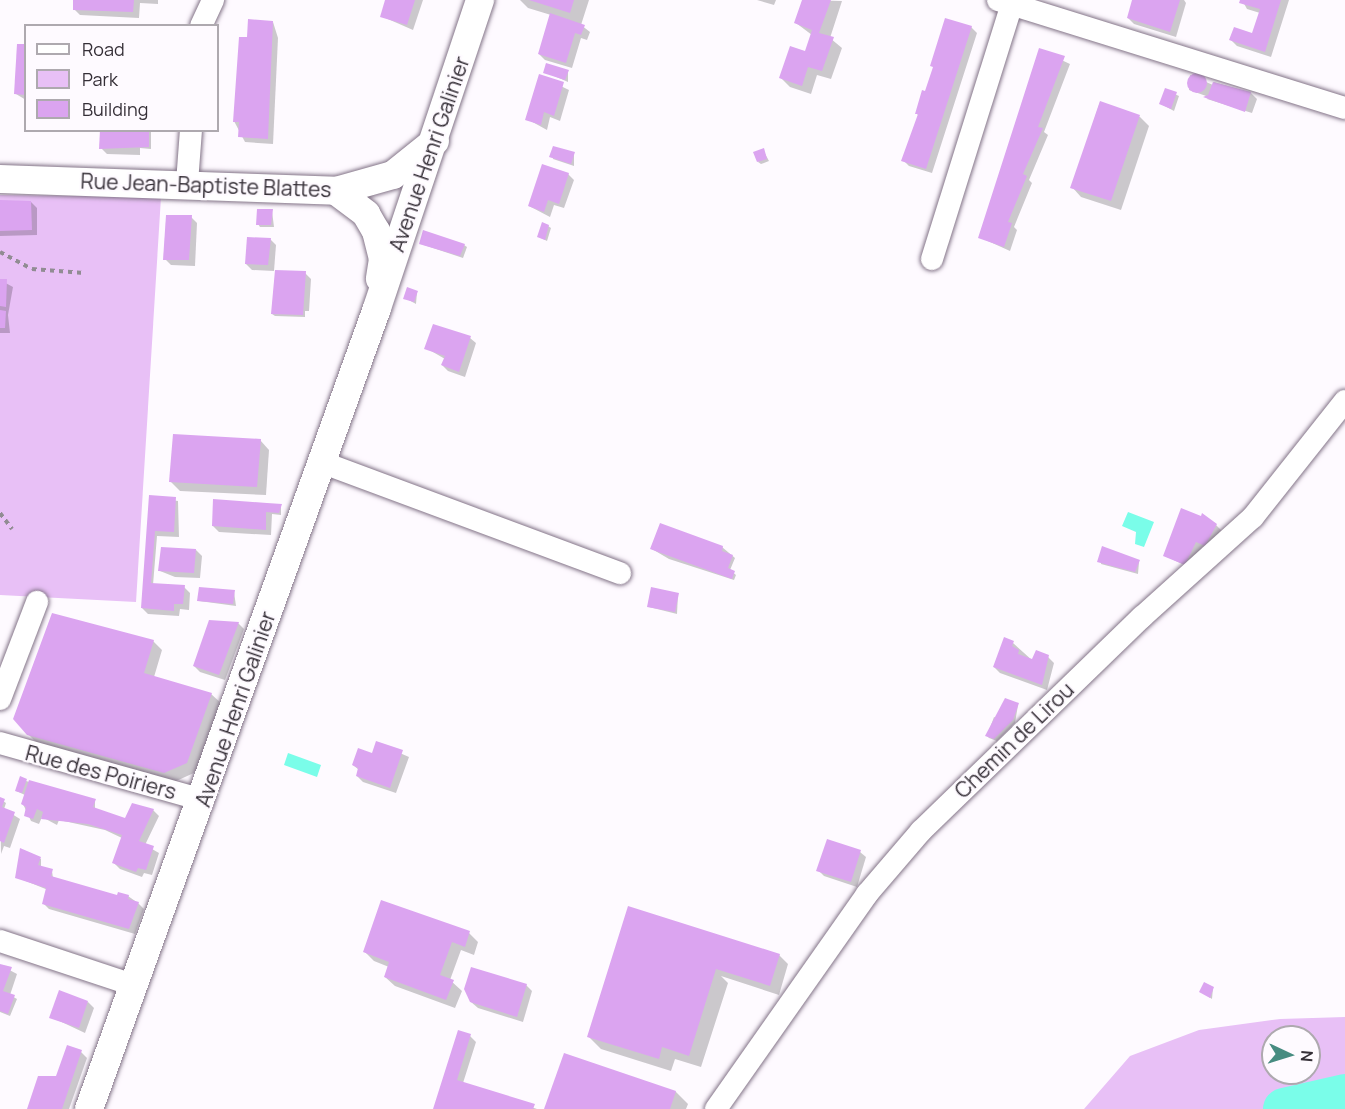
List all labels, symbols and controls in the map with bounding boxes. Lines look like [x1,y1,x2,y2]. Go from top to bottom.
legend [24,24,219,132]
text: Road [82,37,125,61]
street label: Avenue Henri Galinier [384,53,474,255]
text: Park [82,67,118,91]
text: Building [82,97,148,121]
street label: Rue Jean-Baptiste Blattes [80,168,332,202]
street label: Avenue Henri Galinier [190,608,280,810]
street label: Chemin de Lirou [949,677,1079,803]
street label: Rue des Poiriers [23,740,179,804]
north arrow [1261,1025,1321,1085]
text: N [1296,1050,1318,1063]

